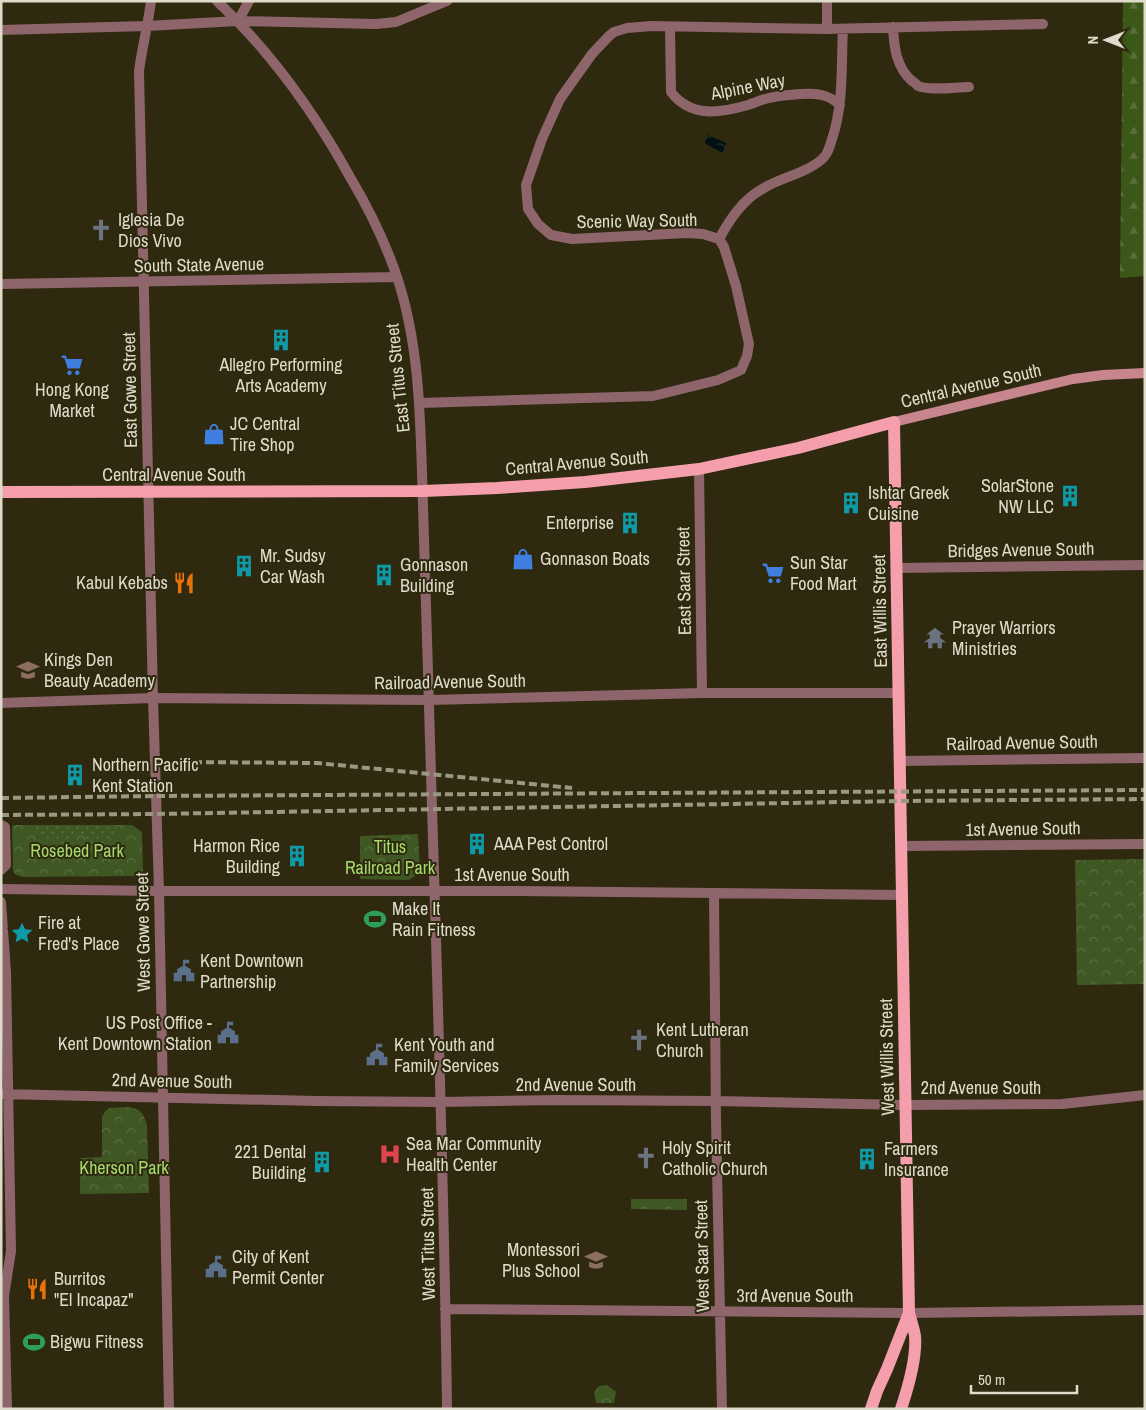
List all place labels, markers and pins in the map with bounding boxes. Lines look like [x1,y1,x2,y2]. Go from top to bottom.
place label: Iglesia De Dios Vivo [118,207,184,253]
church icon: Iglesia De Dios Vivo [88,217,114,243]
building icon: Allegro Performing Arts Academy [268,327,294,353]
supermarket icon: Hong Kong Market [59,352,85,378]
place label: Allegro Performing Arts Academy [218,352,343,398]
place label: Hong Kong Market [35,377,110,423]
place label: JC Central Tire Shop [230,411,300,457]
shop icon: JC Central Tire Shop [201,421,227,447]
place label: SolarStone NW LLC [981,473,1054,519]
place label: Ishtar Greek Cuisine [868,480,950,526]
building icon: SolarStone NW LLC [1057,483,1083,509]
building icon: Ishtar Greek Cuisine [838,490,864,516]
place label: Enterprise [546,510,614,535]
building icon: Enterprise [617,510,643,536]
place label: Mr. Sudsy Car Wash [260,543,326,589]
shop icon: Gonnason Boats [510,546,536,572]
place label: Gonnason Boats [540,546,650,571]
place label: Sun Star Food Mart [790,550,857,596]
place label: Gonnason Building [400,552,468,598]
building icon: Mr. Sudsy Car Wash [231,553,257,579]
supermarket icon: Sun Star Food Mart [760,560,786,586]
building icon: Gonnason Building [371,562,397,588]
place label: Kabul Kebabs [76,570,168,595]
restaurant icon: Kabul Kebabs [171,570,197,596]
place label: Prayer Warriors Ministries [952,615,1056,661]
temple icon: Prayer Warriors Ministries [922,625,948,651]
place label: Kings Den Beauty Academy [44,647,155,693]
school or university icon: Kings Den Beauty Academy [15,657,41,683]
place label: Northern Pacific Kent Station [92,752,199,798]
building icon: Northern Pacific Kent Station [62,762,88,788]
building icon: AAA Pest Control [464,831,490,857]
place label: AAA Pest Control [493,831,608,856]
place label: Harmon Rice Building [193,833,281,879]
building icon: Harmon Rice Building [284,843,310,869]
place label: Make It Rain Fitness [392,896,476,942]
sports icon: Make It Rain Fitness [362,906,388,932]
place label: Fire at Fred's Place [38,910,120,956]
place icon: Fire at Fred's Place [9,920,35,946]
place label: Kent Downtown Partnership [200,948,303,994]
public building icon: Kent Downtown Partnership [171,958,197,984]
place label: US Post Office - Kent Downtown Station [58,1010,212,1056]
place label: Kent Lutheran Church [656,1017,749,1063]
public building icon: US Post Office - Kent Downtown Station [215,1020,241,1046]
church icon: Kent Lutheran Church [626,1027,652,1053]
place label: Kent Youth and Family Services [394,1032,499,1078]
public building icon: Kent Youth and Family Services [364,1042,390,1068]
place label: Sea Mar Community Health Center [406,1131,542,1177]
place label: Holy Spirit Catholic Church [662,1135,768,1181]
place label: Farmers Insurance [884,1136,949,1182]
place label: 221 Dental Building [235,1139,307,1185]
hospital icon: Sea Mar Community Health Center [377,1141,403,1167]
church icon: Holy Spirit Catholic Church [633,1145,659,1171]
building icon: Farmers Insurance [854,1146,880,1172]
building icon: 221 Dental Building [309,1149,335,1175]
place label: Montessori Plus School [502,1237,580,1283]
place label: City of Kent Permit Center [232,1244,324,1290]
school or university icon: Montessori Plus School [583,1247,609,1273]
public building icon: City of Kent Permit Center [203,1254,229,1280]
place label: Burritos "El Incapaz" [54,1266,133,1312]
restaurant icon: Burritos "El Incapaz" [24,1276,50,1302]
sports icon: Bigwu Fitness [21,1329,47,1355]
place label: Bigwu Fitness [50,1329,144,1354]

